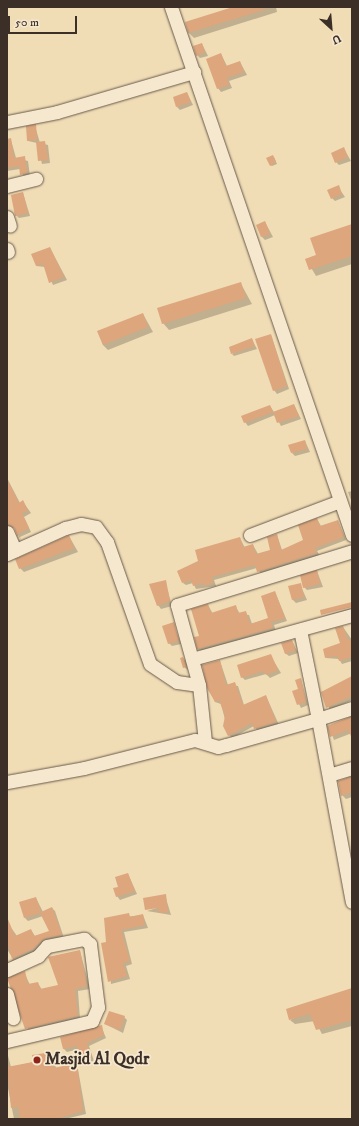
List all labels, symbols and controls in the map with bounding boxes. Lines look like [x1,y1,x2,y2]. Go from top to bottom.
scale bar [10,8,79,34]
north arrow [311,8,351,48]
text: 50 m [15,15,39,30]
text: U [329,31,343,47]
place label: Masjid Al Qodr [45,1050,149,1070]
marker: Masjid Al Qodr [32,1055,42,1065]

